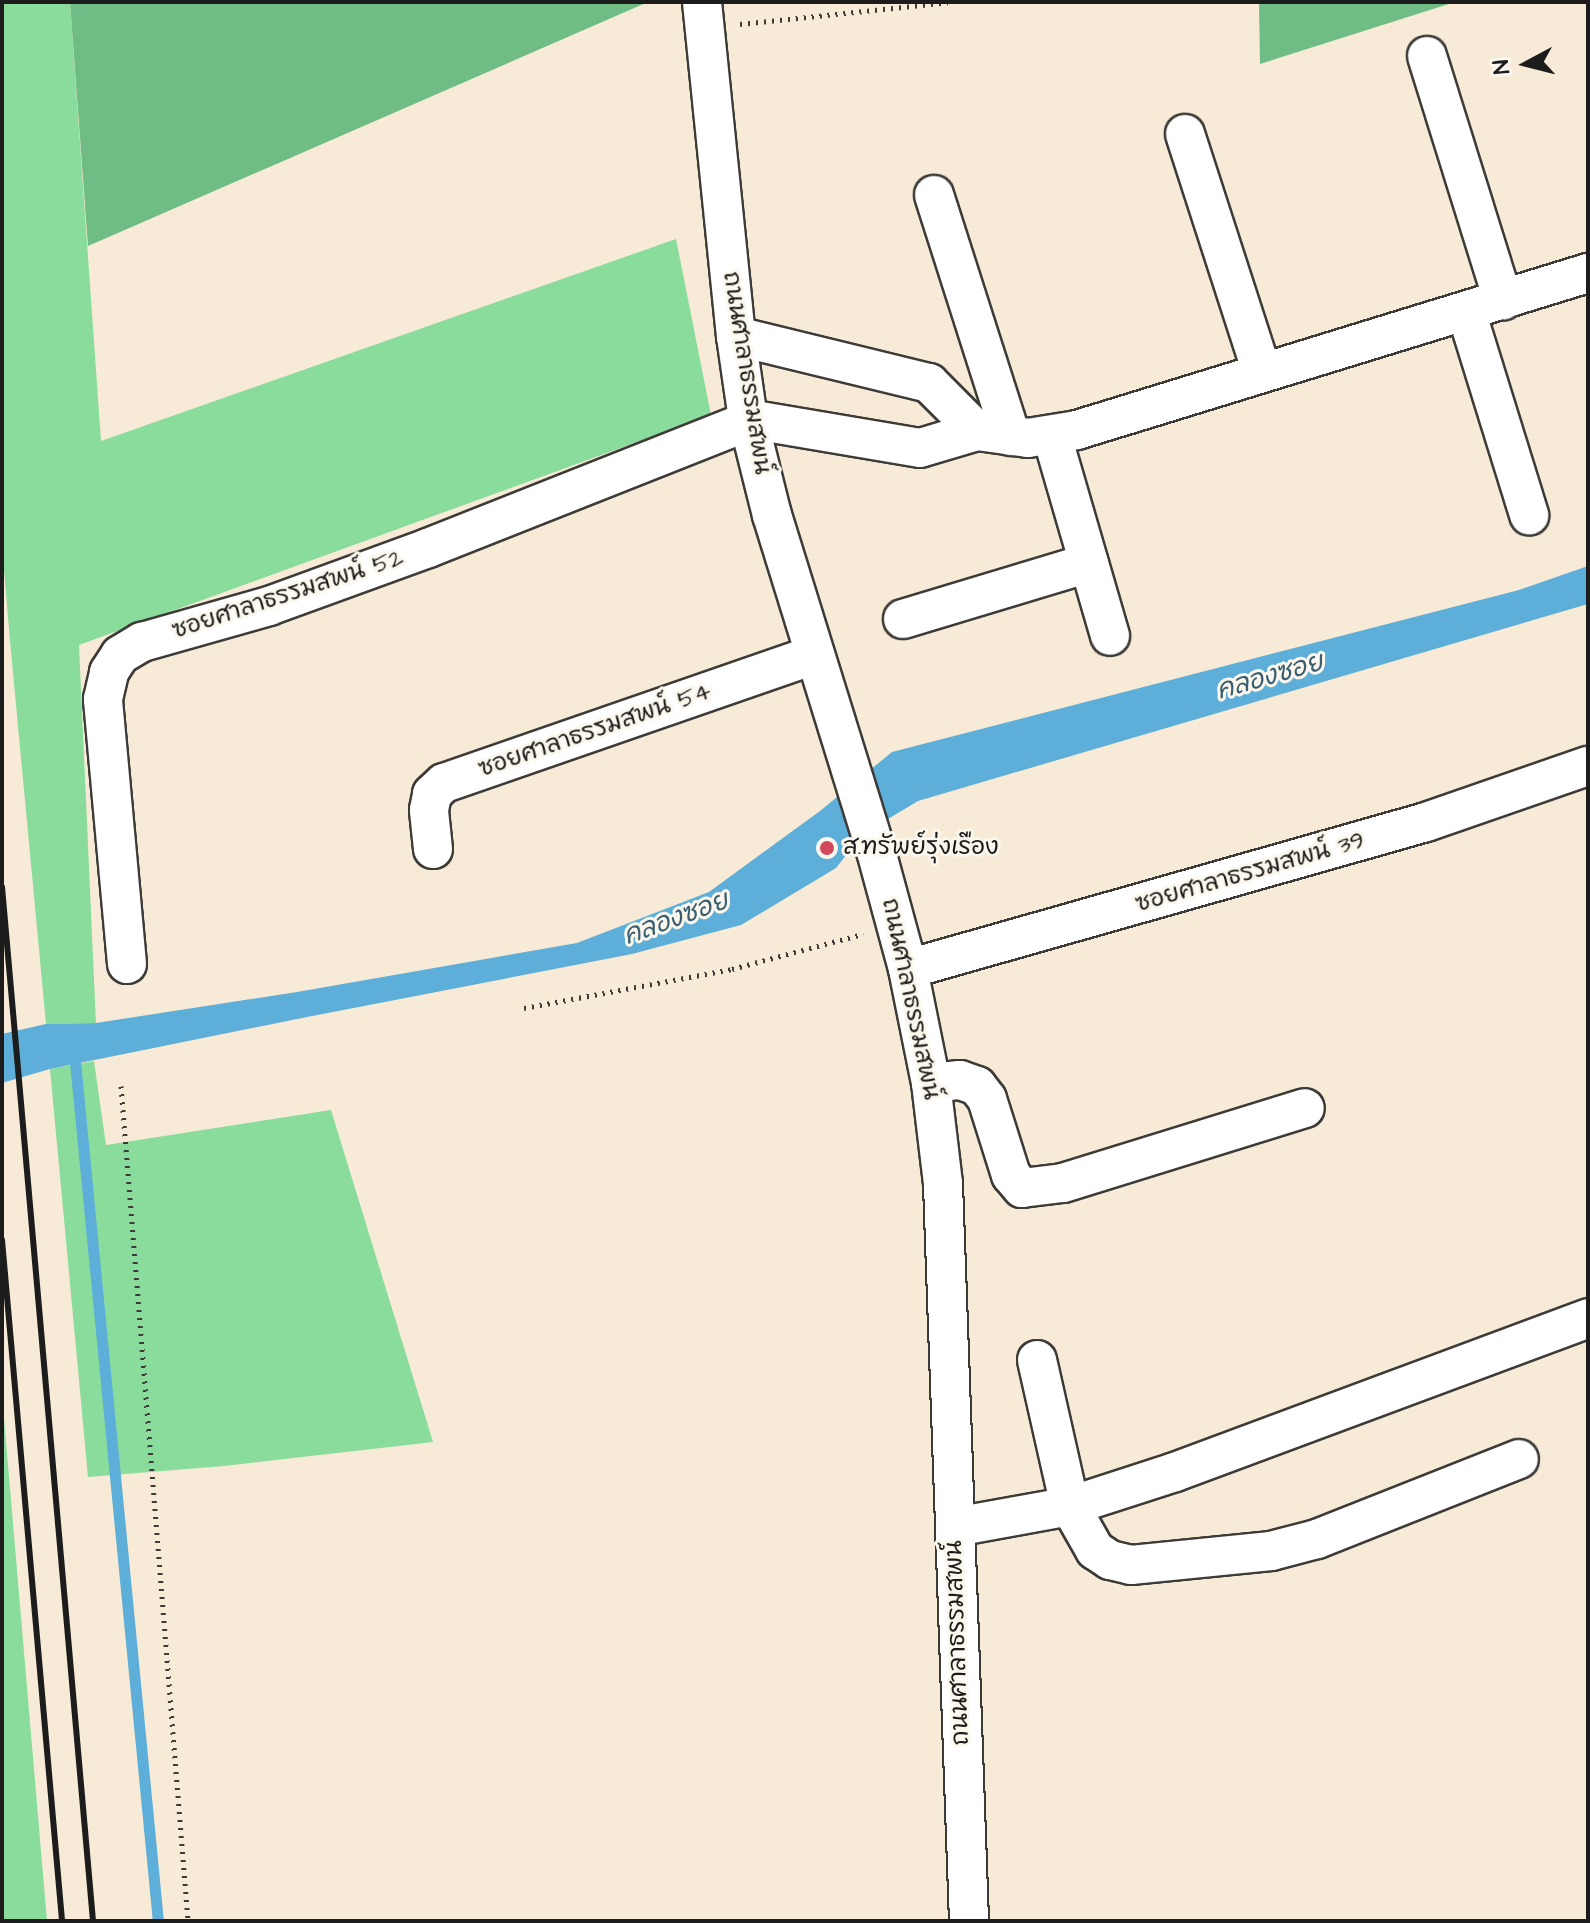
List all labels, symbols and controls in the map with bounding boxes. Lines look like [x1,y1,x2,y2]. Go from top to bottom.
north arrow [1486,24,1566,104]
text: N [1485,58,1518,76]
street label: ถนนศาลาธรรมสพน์ [716,270,776,476]
street label: ซอยศาลาธรรมสพน์ 52 [169,544,407,646]
water label: คลองซอย [1213,647,1327,707]
street label: ซอยศาลาธรรมสพน์ 54 [475,678,715,784]
street label: ซอยศาลาธรรมสพน์ 39 [1132,827,1368,919]
place label: ส.ทรัพย์รุ่งเรือง [843,834,999,862]
marker: ส.ทรัพย์รุ่งเรือง [818,839,836,857]
water label: คลองซอย [619,886,733,952]
street label: ถนนศาลาธรรมสพน์ [875,896,945,1102]
street label: ถนนศาลาธรรมสพน์ [940,1540,976,1746]

